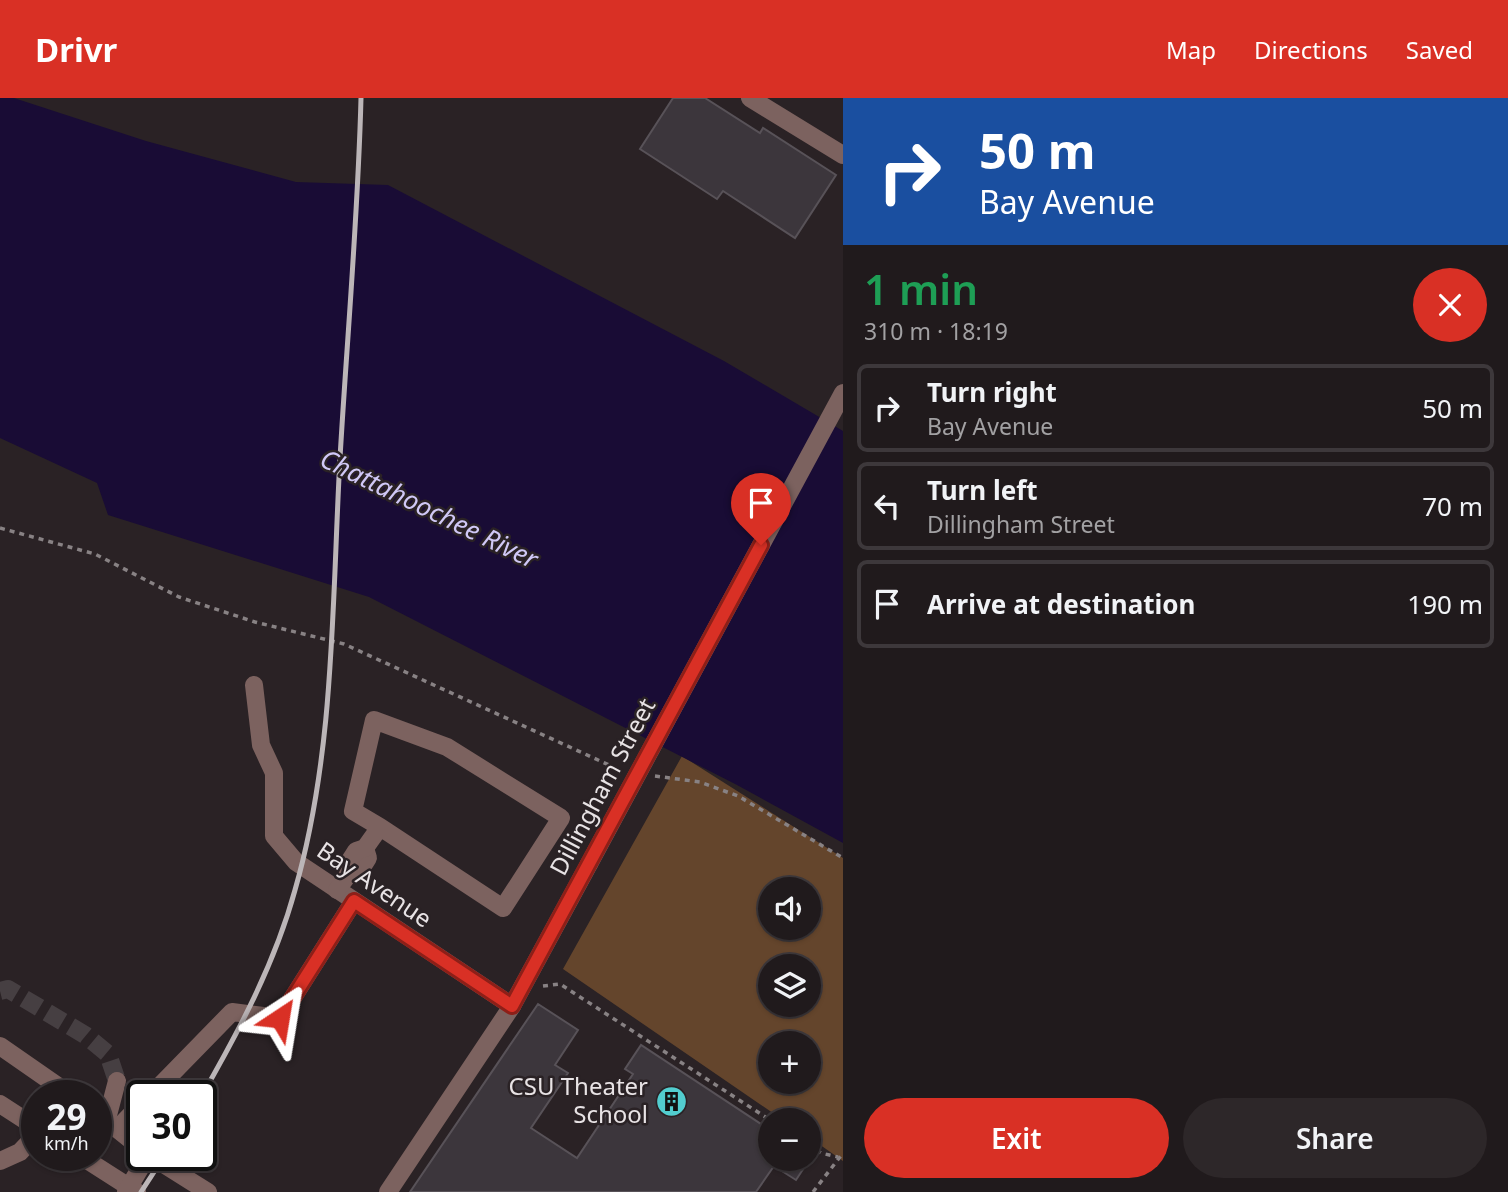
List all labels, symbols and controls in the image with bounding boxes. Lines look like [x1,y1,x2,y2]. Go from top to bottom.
text: Drivr [35,27,117,72]
text: Map [1166,33,1216,66]
text: Directions [1254,33,1368,66]
text: Saved [1406,33,1473,66]
text: 50 m [979,117,1096,183]
icon: right [864,126,955,217]
text: Bay Avenue [979,180,1155,223]
text: 1 min [864,260,978,317]
button: close [1413,268,1487,342]
text: 310 m · 18:19 [864,315,1008,347]
text: Turn right [927,374,1057,410]
icon: right [868,389,906,427]
text: 50 m [1422,390,1483,426]
text: Bay Avenue [927,410,1053,442]
water label: Chattahoochee River [315,440,546,577]
text: Turn left [927,472,1038,508]
pin [731,473,791,545]
icon: arrive [742,484,780,522]
icon: left [868,487,906,525]
text: 70 m [1422,488,1483,524]
text: Dillingham Street [927,508,1115,540]
icon: arrive [868,585,906,623]
text: Arrive at destination [927,586,1196,622]
text: 190 m [1407,586,1483,622]
street label: Dillingham Street [541,692,662,881]
street label: Bay Avenue [311,833,439,934]
map controls [758,877,821,1171]
button: sound [758,877,821,940]
button: layers [758,954,821,1017]
position arrow [243,981,317,1055]
button: + [758,1031,821,1094]
place label: CSU Theater School [509,1069,648,1130]
speed limit sign: 30 [126,1080,217,1171]
building icon: CSU Theater School [654,1084,688,1118]
text: 29 [46,1093,87,1140]
button: Exit [864,1098,1169,1178]
button: Share [1183,1098,1487,1178]
button: − [758,1108,821,1171]
text: km/h [44,1131,89,1155]

